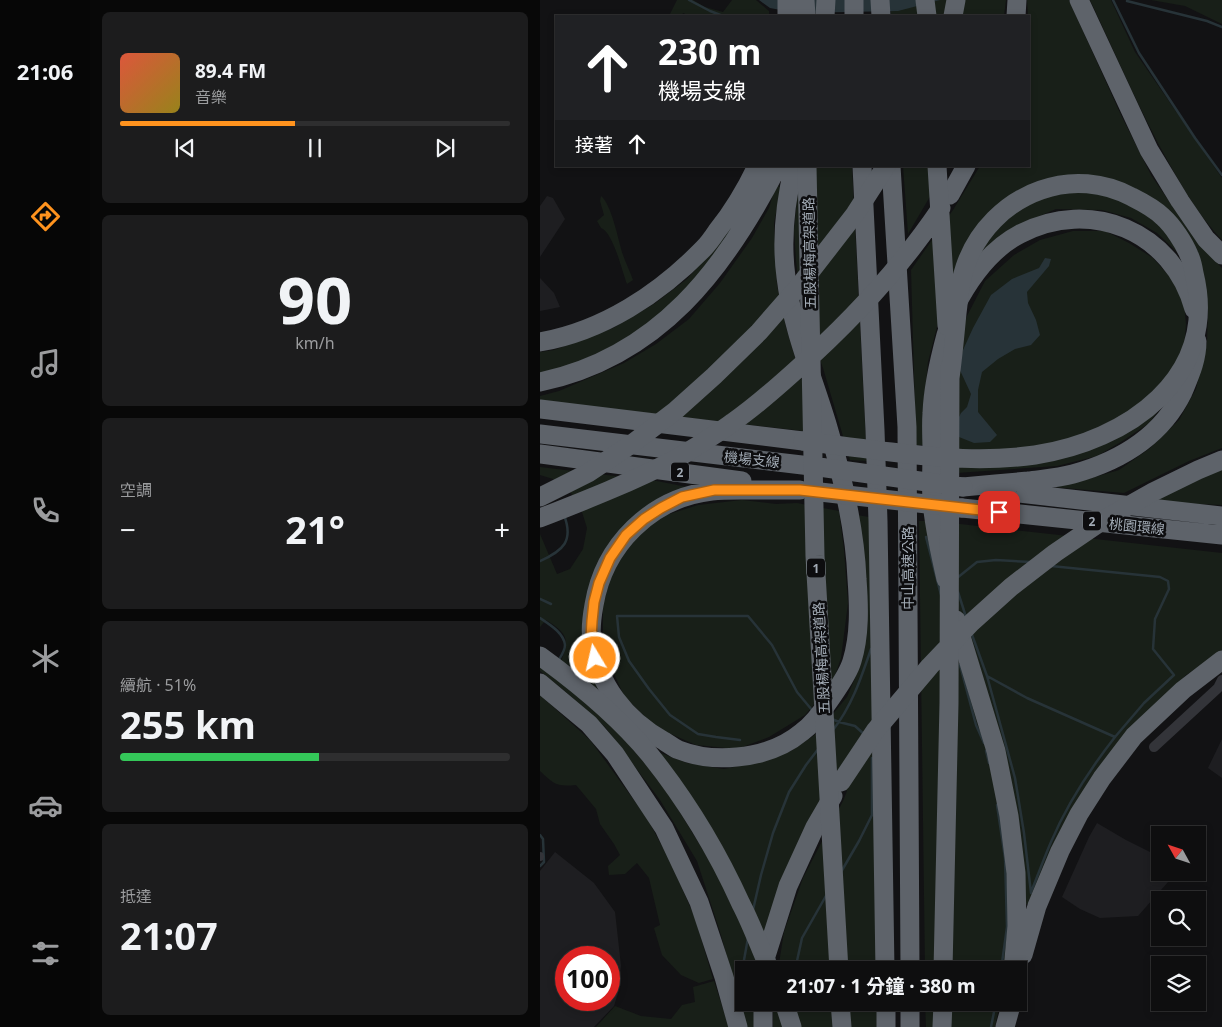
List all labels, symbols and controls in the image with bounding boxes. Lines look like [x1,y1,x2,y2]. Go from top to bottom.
text: 230 m [658,28,761,75]
icon: ahead [575,35,640,100]
text: 21:06 [17,56,73,86]
text: 89.4 FM [195,58,266,84]
text: 機場支線 [658,75,746,105]
text: 音樂 [195,86,227,108]
icon: ahead [623,130,651,158]
text: 接著 [575,132,613,158]
icon: previous [171,134,199,162]
icon: pause [301,134,329,162]
icon: next [431,134,459,162]
street label: 五股楊梅高架道路 [799,197,819,309]
icon: directions [28,199,63,234]
text: 90 [278,255,352,343]
text: km/h [295,332,335,354]
icon: music [28,346,63,381]
street label: 機場支線 [723,447,781,471]
road number: 2 [671,462,689,482]
text: 空調 [120,479,152,501]
pin [978,491,1020,533]
icon: phone [28,493,63,528]
icon: arrive [985,498,1013,526]
text: 21° [285,503,345,555]
text: − [120,510,136,548]
text: + [494,510,510,548]
road number: 2 [1083,512,1101,530]
street label: 桃園環線 [1108,514,1166,538]
street label: 中山高速公路 [898,526,917,610]
road number: 1 [807,558,825,578]
street label: 五股楊梅高架道路 [809,602,833,714]
position arrow [568,631,620,683]
icon: climate [28,641,63,676]
text: 續航 · 51% [120,674,196,696]
text: 255 km [120,698,256,750]
icon: car [28,788,63,823]
north arrow [1151,826,1206,881]
map controls [1151,826,1206,1011]
text: 抵達 [120,885,152,907]
button: search [1151,891,1206,946]
text: 21:07 [120,909,218,961]
icon: filters [28,936,63,971]
speed limit sign: 100 [555,946,620,1011]
button: layers [1151,956,1206,1011]
text: 21:07 · 1 分鐘 · 380 m [786,973,976,999]

